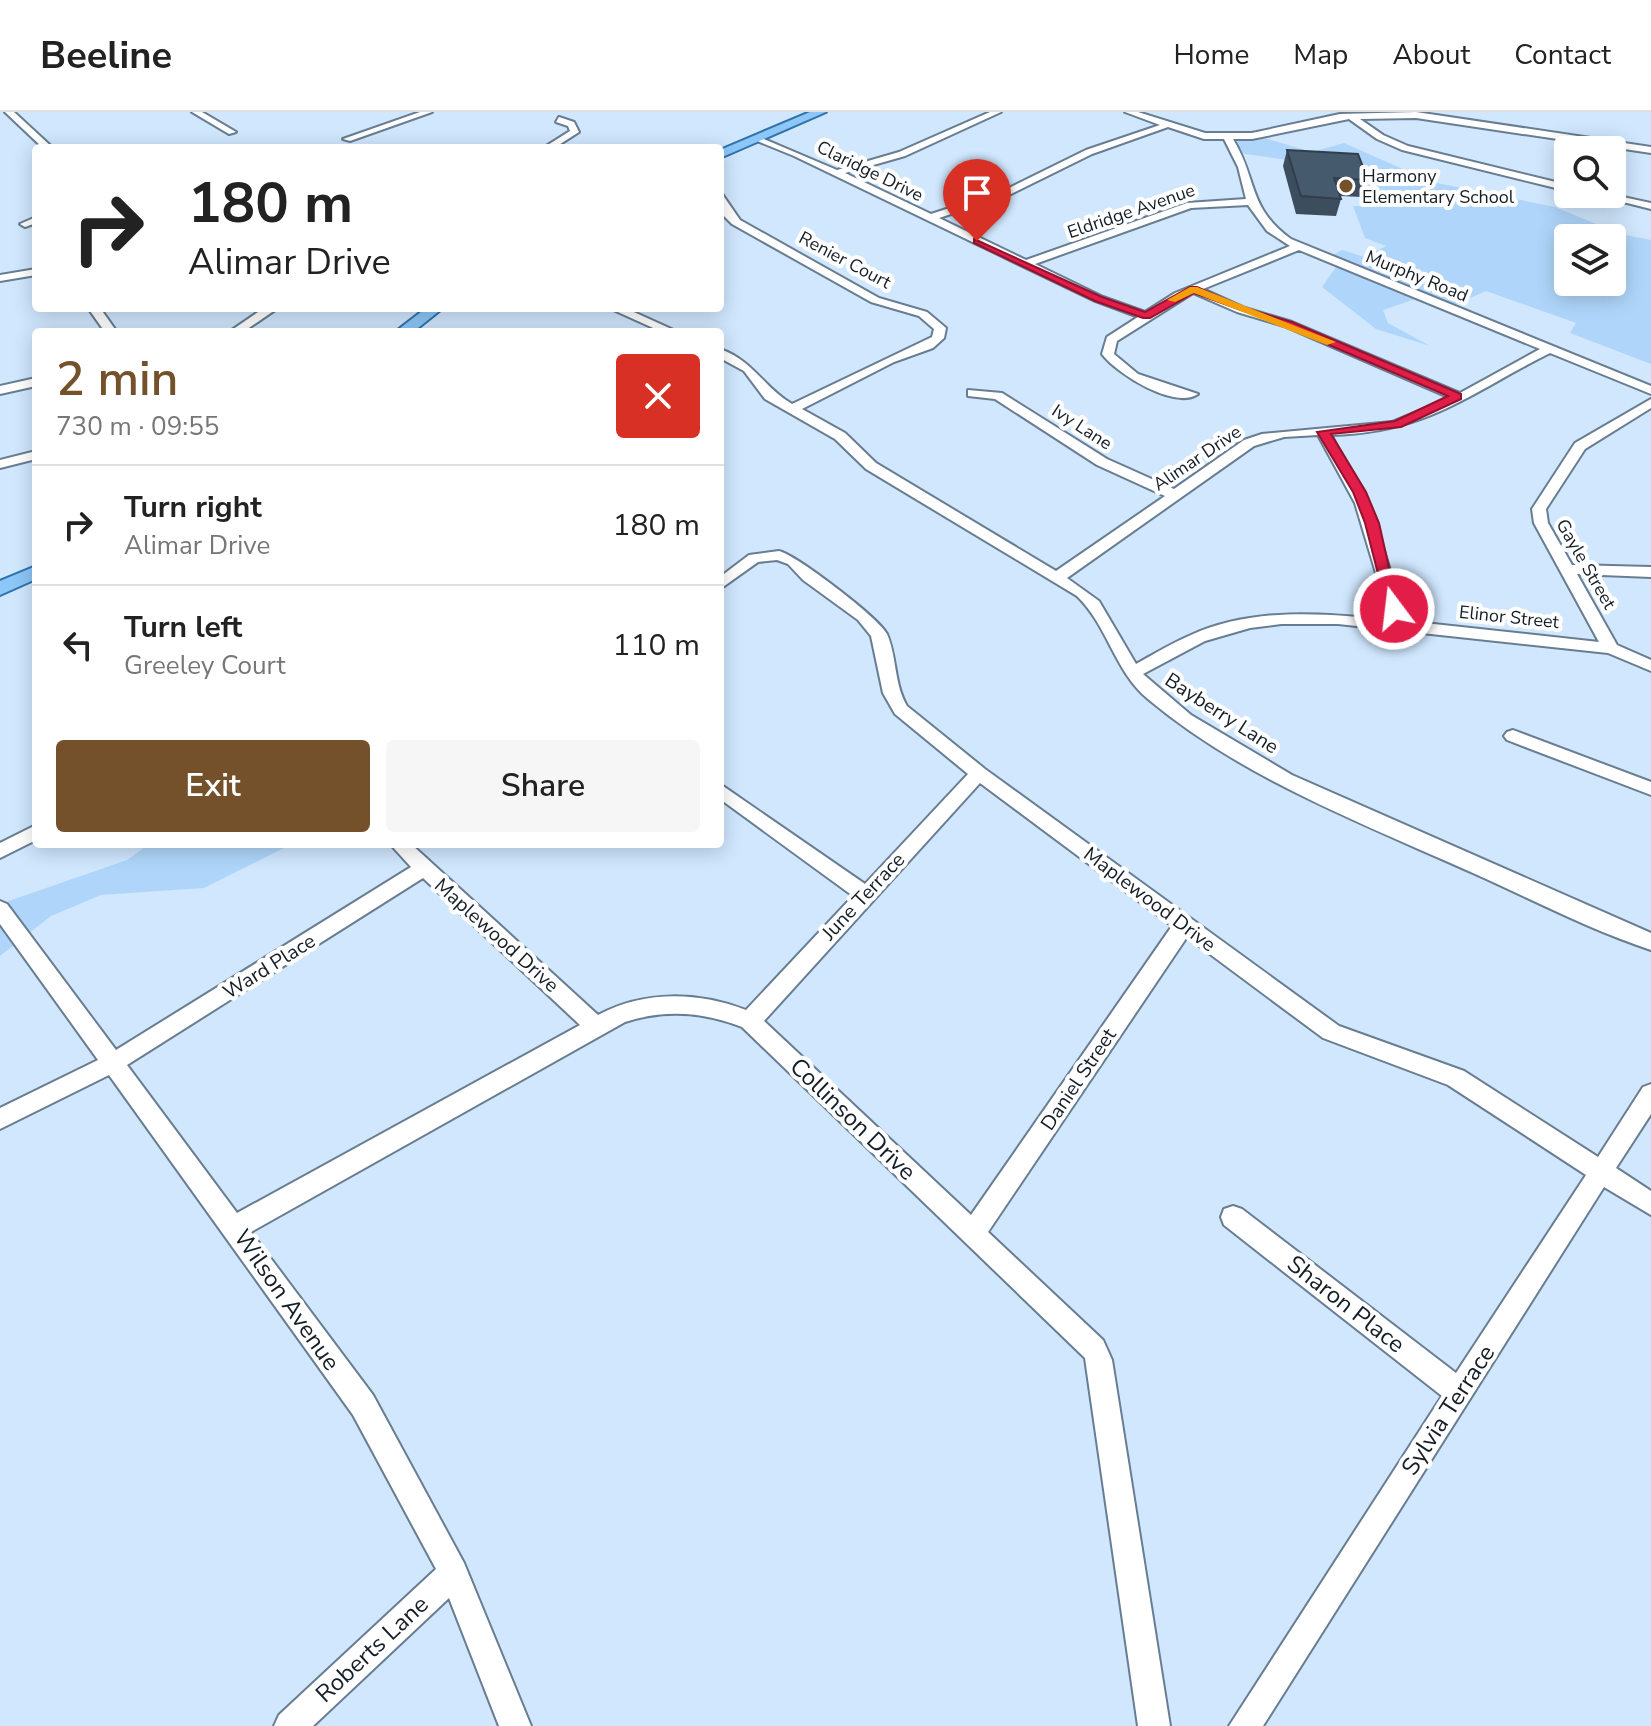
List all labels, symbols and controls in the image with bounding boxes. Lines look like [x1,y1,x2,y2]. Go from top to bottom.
text: Beeline [40,30,172,81]
text: Home [1174,36,1249,74]
text: Map [1293,36,1348,74]
text: About [1392,36,1470,74]
text: Contact [1514,36,1611,74]
street label: Claridge Drive [813,135,927,207]
map controls [1554,136,1626,296]
button: search [1554,136,1626,208]
pin [943,159,1011,241]
place label: Harmony Elementary School [1362,164,1515,209]
text: 180 m [188,165,353,242]
icon: arrive [955,171,999,215]
icon: right [56,176,160,280]
marker: Harmony Elementary School [1337,177,1355,195]
street label: Eldridge Avenue [1064,178,1198,244]
button: layers [1554,224,1626,296]
street label: Renier Court [795,226,896,295]
text: Alimar Drive [188,238,391,287]
street label: Murphy Road [1362,245,1472,307]
text: 2 min [56,346,178,412]
button: close [616,354,700,438]
street label: Ivy Lane [1047,399,1117,455]
text: 730 m · 09:55 [56,409,219,444]
street label: Alimar Drive [1148,420,1246,496]
text: Turn right [124,487,262,528]
icon: right [56,503,100,547]
text: 180 m [613,505,700,546]
street label: Gayle Street [1551,515,1622,614]
text: Alimar Drive [124,528,270,563]
position arrow [1352,567,1436,651]
street label: Elinor Street [1458,600,1561,634]
text: Turn left [124,607,242,648]
icon: left [56,623,100,667]
text: 110 m [613,625,700,666]
text: Greeley Court [124,648,286,683]
street label: Bayberry Lane [1160,667,1284,760]
button: Exit [56,740,370,832]
button: Share [386,740,700,832]
street label: Maplewood Drive [1078,841,1221,958]
street label: June Terrace [815,847,911,947]
street label: Maplewood Drive [429,872,565,999]
street label: Ward Place [218,927,321,1005]
street label: Daniel Street [1034,1022,1123,1136]
street label: Collinson Drive [783,1051,923,1187]
street label: Wilson Avenue [226,1223,348,1377]
street label: Sharon Place [1280,1248,1412,1360]
street label: Sylvia Terrace [1394,1339,1502,1481]
street label: Roberts Lane [309,1588,435,1710]

